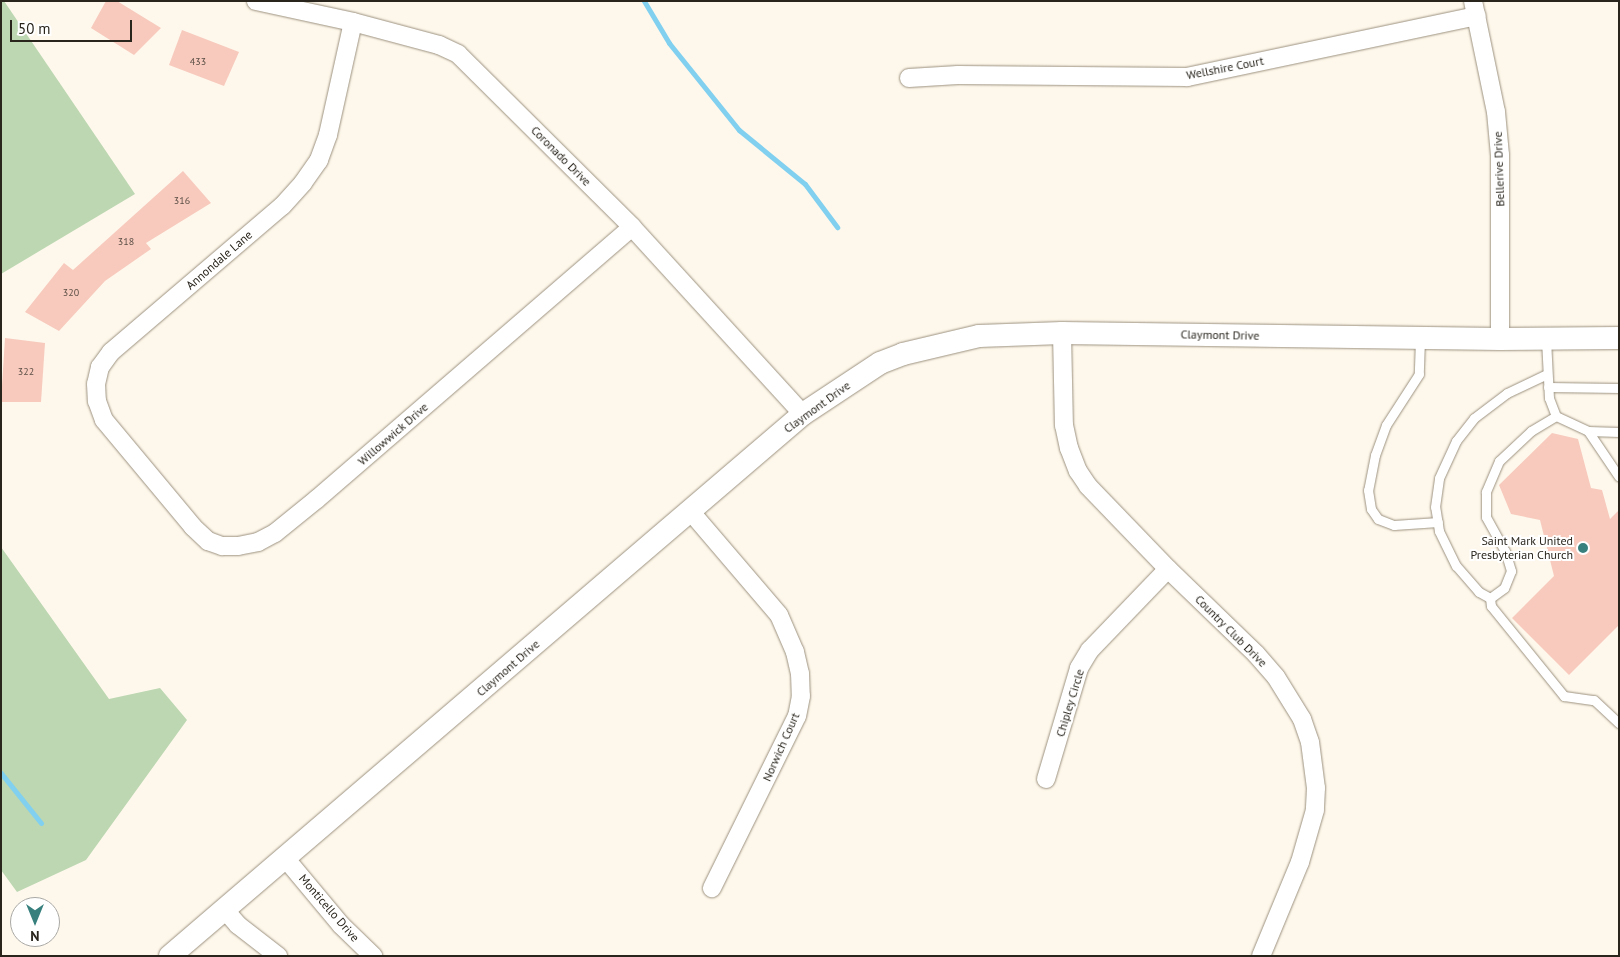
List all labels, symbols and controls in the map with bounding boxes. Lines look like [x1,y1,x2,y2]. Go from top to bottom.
scale bar [12,10,135,42]
text: 50 m [18,19,51,38]
street label: Wellshire Court [1185,53,1265,83]
house number: 433 [190,56,206,68]
street label: Coronado Drive [528,123,594,189]
street label: Bellerive Drive [1490,131,1508,207]
house number: 316 [174,195,190,207]
street label: Annondale Lane [183,227,255,293]
house number: 318 [118,236,134,248]
house number: 320 [63,287,79,299]
street label: Claymont Drive [1180,327,1260,343]
house number: 322 [18,366,34,378]
street label: Claymont Drive [781,378,853,436]
street label: Willowwick Drive [355,400,431,468]
place label: Saint Mark United Presbyterian Church [1471,534,1573,562]
marker: Saint Mark United Presbyterian Church [1577,542,1589,554]
street label: Country Club Drive [1192,592,1270,670]
street label: Claymont Drive [474,637,542,699]
street label: Chipley Circle [1053,667,1087,739]
street label: Norwich Court [759,710,803,784]
street label: Monticello Drive [296,871,362,945]
north arrow [10,897,60,947]
text: N [30,927,40,945]

